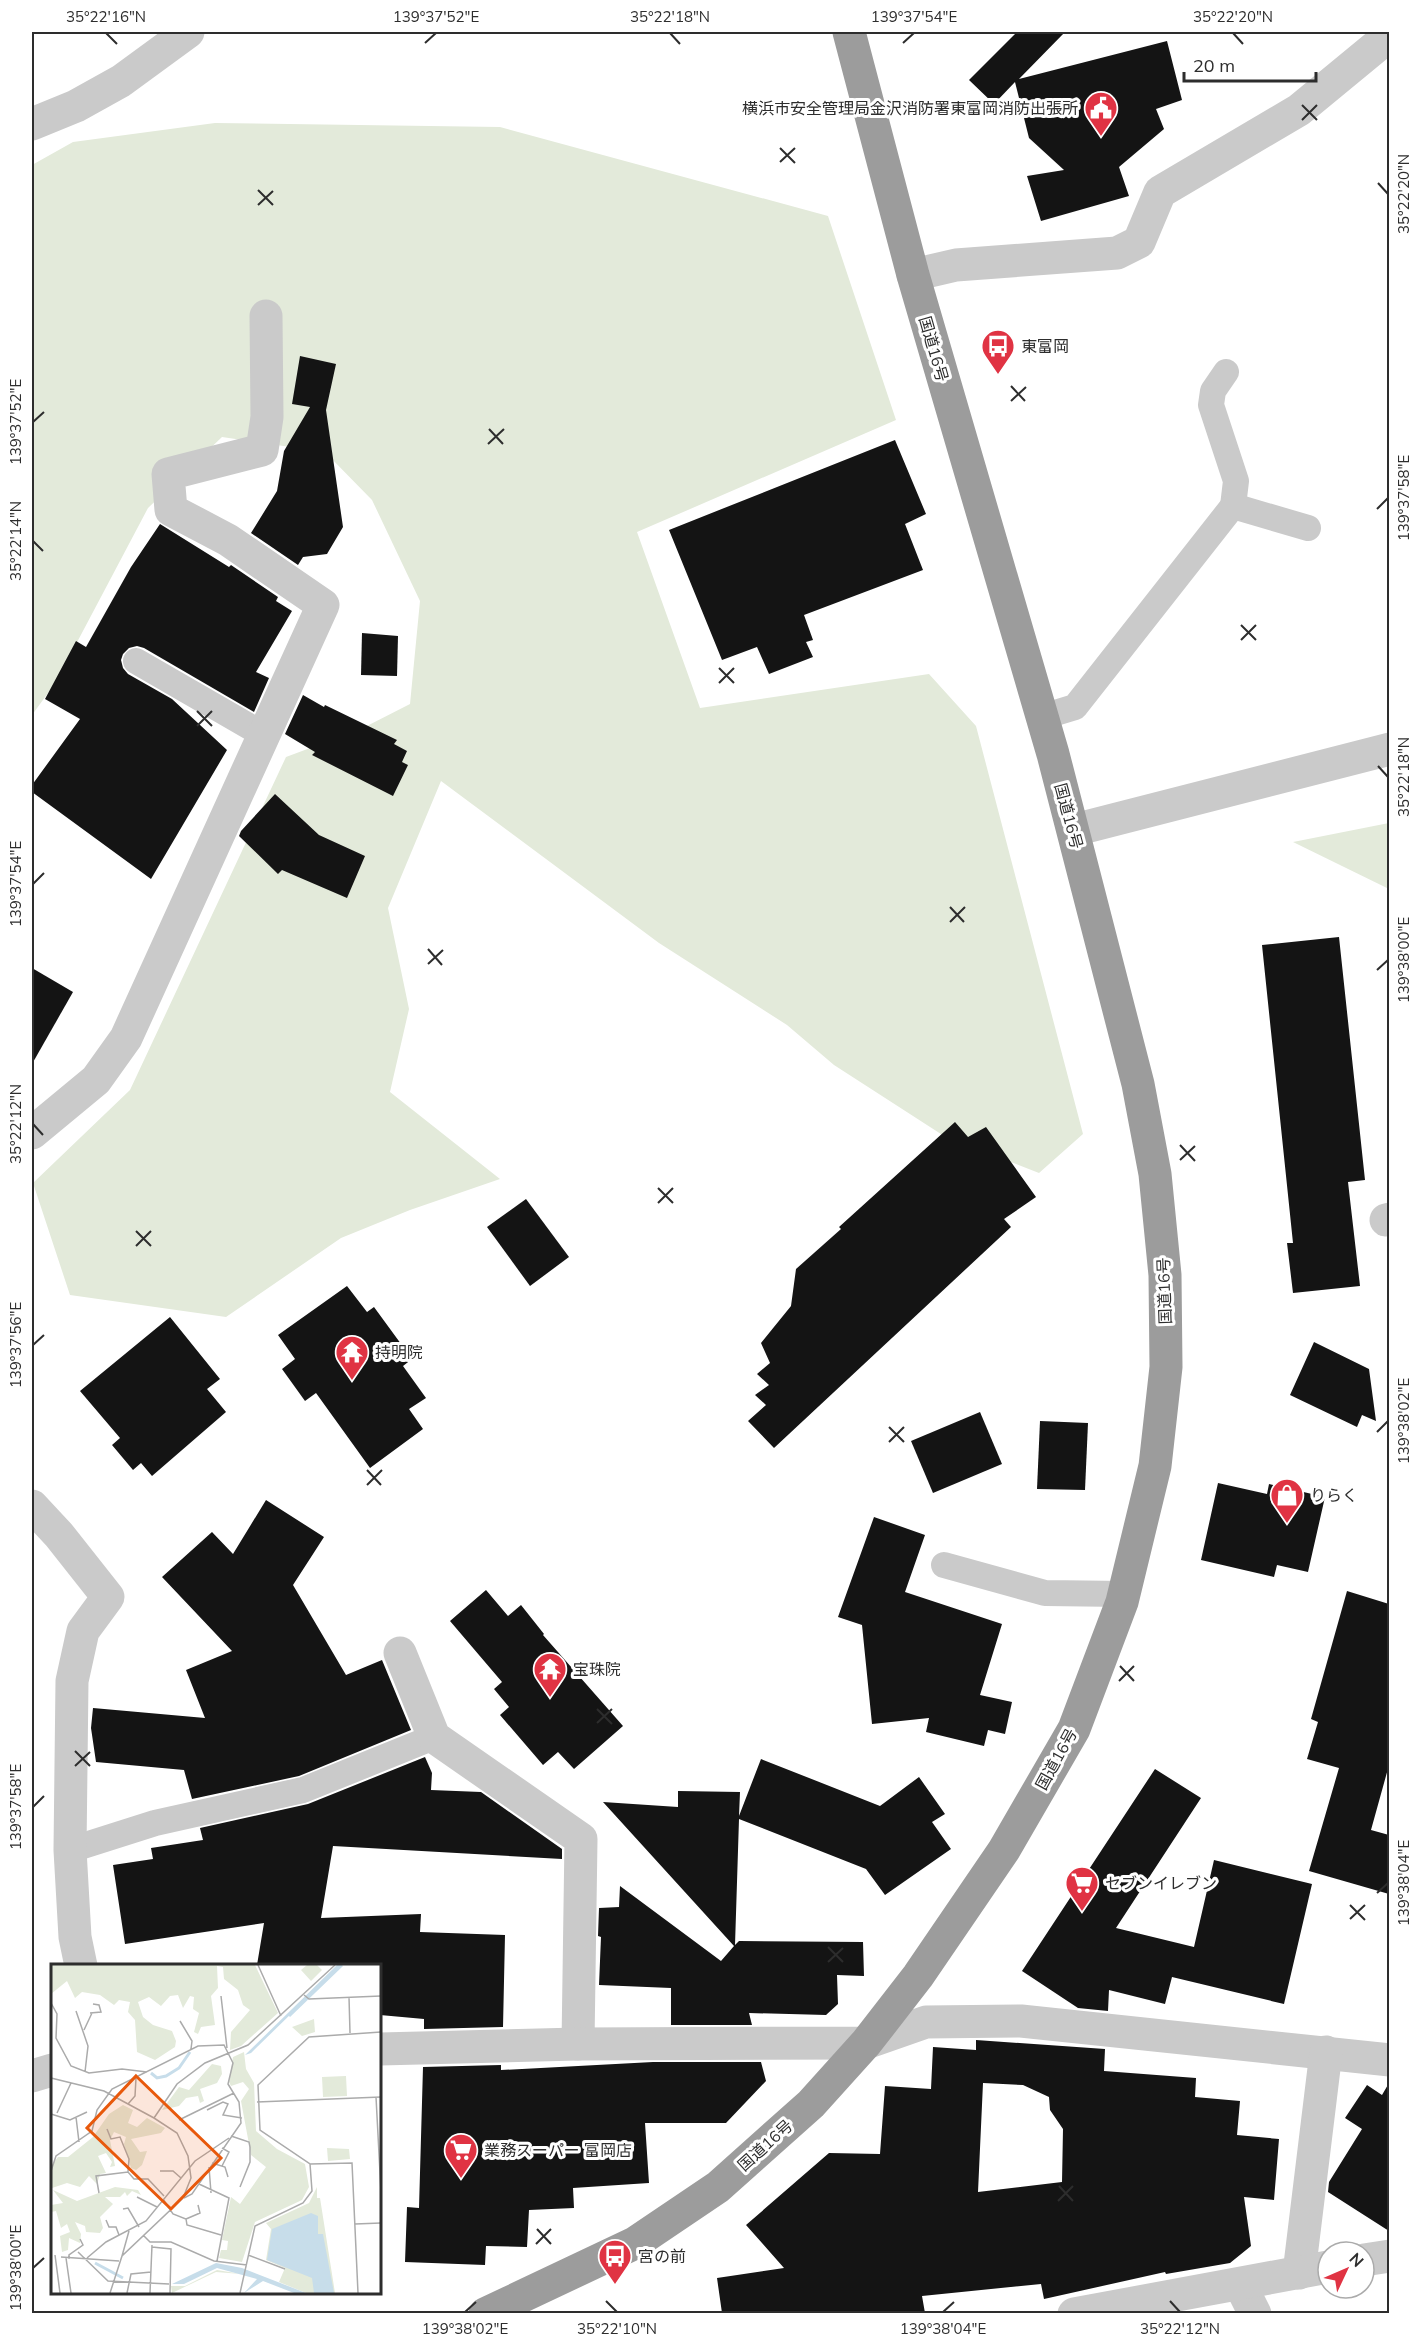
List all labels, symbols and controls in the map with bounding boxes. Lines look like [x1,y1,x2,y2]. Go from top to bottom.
text: 35°22'16"N [66,7,146,26]
text: 139°37'52"E [393,7,479,26]
text: 35°22'18"N [630,7,710,26]
text: 139°37'54"E [871,7,957,26]
text: 35°22'20"N [1193,7,1273,26]
scale bar [1184,45,1316,83]
text: 20 m [1193,54,1235,77]
public building icon: 横浜市安全管理局金沢消防署東富岡消防出張所 [1083,90,1119,137]
place label: 横浜市安全管理局金沢消防署東富岡消防出張所 [742,98,1078,118]
text: 35°22'20"N [1394,154,1413,234]
street label: 国道16号 [915,314,953,384]
bus stop icon: 東富岡 [980,328,1016,375]
place label: 東富岡 [1021,336,1069,356]
text: 139°37'52"E [6,379,25,465]
text: 139°37'58"E [1394,455,1413,541]
text: 35°22'14"N [6,501,25,581]
text: 35°22'18"N [1394,737,1413,817]
street label: 国道16号 [1051,781,1087,851]
text: 139°37'54"E [6,841,25,927]
text: 139°38'00"E [1394,917,1413,1003]
text: 35°22'12"N [6,1084,25,1164]
street label: 国道16号 [1153,1257,1175,1325]
text: 139°37'56"E [6,1302,25,1388]
temple icon: 持明院 [334,1334,370,1381]
place label: 持明院 [375,1342,423,1362]
text: 139°38'02"E [1394,1378,1413,1464]
shop icon: りらく [1269,1477,1305,1524]
place label: りらく [1310,1485,1358,1505]
temple icon: 宝珠院 [532,1651,568,1698]
place label: 宝珠院 [573,1659,621,1679]
street label: 国道16号 [1031,1725,1081,1793]
text: 139°37'58"E [6,1764,25,1850]
text: 139°38'04"E [1394,1840,1413,1926]
supermarket icon: セブンイレブン [1064,1865,1100,1912]
place label: セブンイレブン [1105,1873,1217,1893]
inset map [51,1964,381,2294]
street label: 国道16号 [733,2115,797,2175]
supermarket icon: 業務スーパー 富岡店 [443,2132,479,2179]
place label: 業務スーパー 富岡店 [484,2140,632,2160]
text: 139°38'00"E [6,2225,25,2311]
bus stop icon: 宮の前 [597,2238,633,2285]
north arrow [1316,2240,1376,2300]
place label: 宮の前 [638,2246,686,2266]
text: N [1345,2248,1368,2271]
text: 139°38'02"E [422,2319,508,2338]
text: 35°22'10"N [577,2319,657,2338]
text: 139°38'04"E [900,2319,986,2338]
text: 35°22'12"N [1140,2319,1220,2338]

